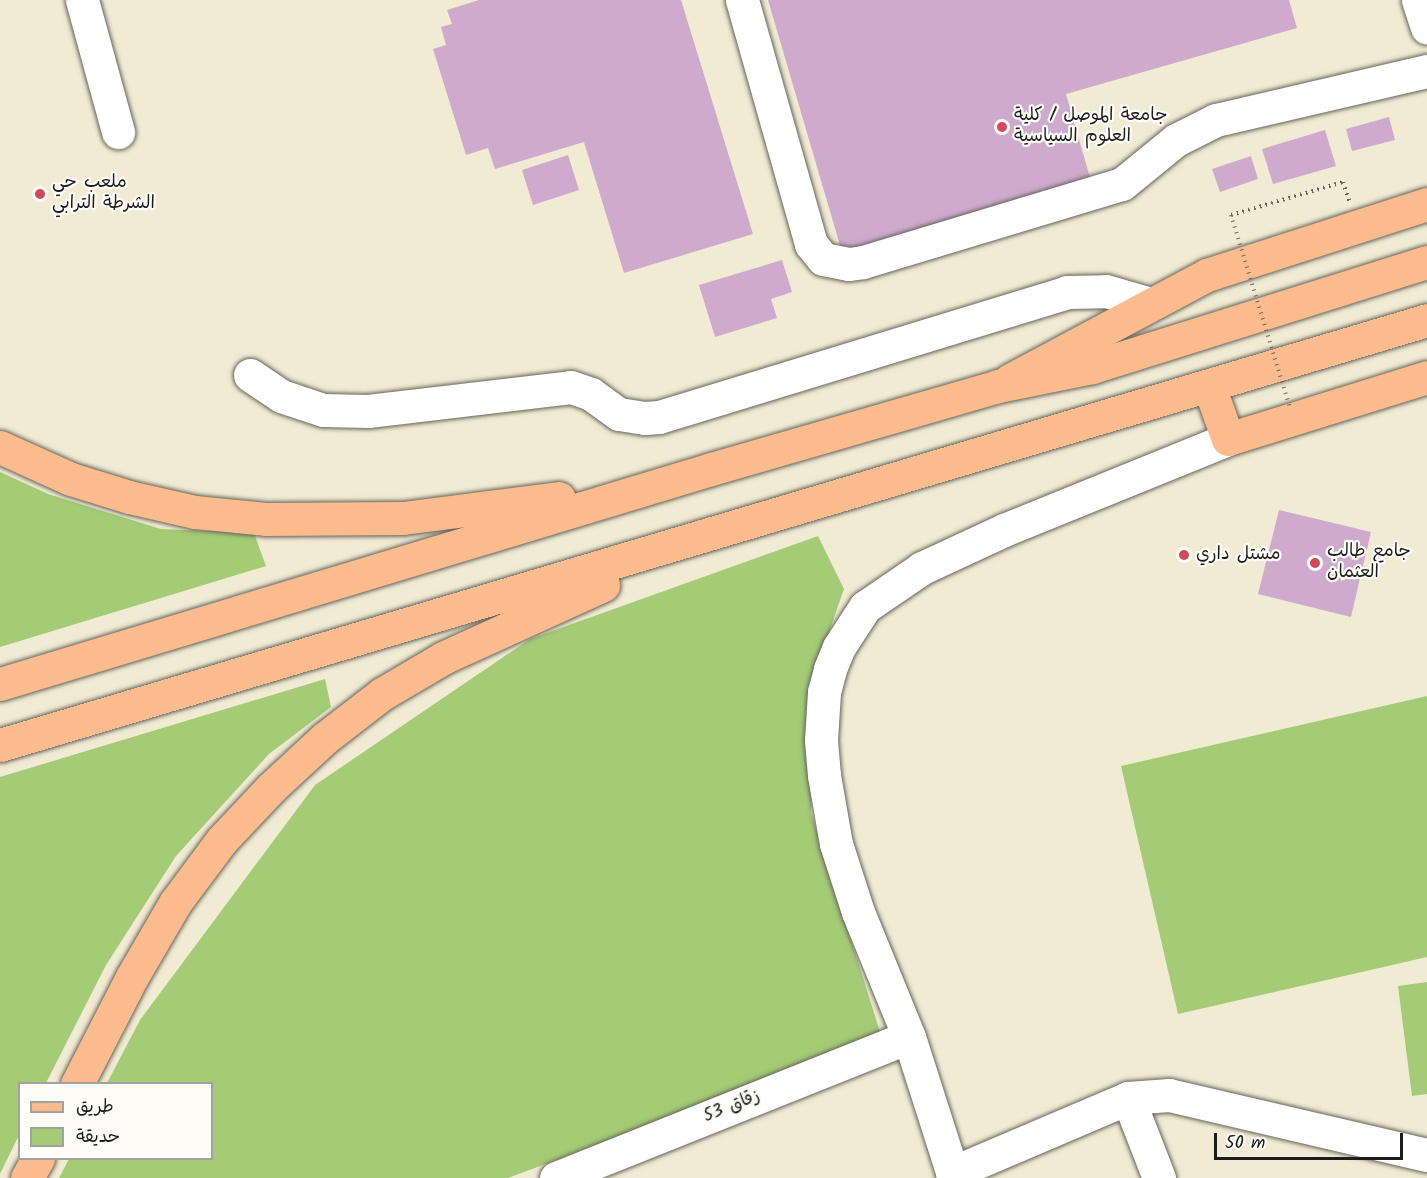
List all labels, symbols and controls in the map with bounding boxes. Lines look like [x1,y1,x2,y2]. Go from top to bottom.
place label: جامعة الموصل / كلية العلوم السياسية [1014,106,1167,148]
marker: جامعة الموصل / كلية العلوم السياسية [995,120,1009,134]
place label: ملعب حي الشرطة الترابي [52,173,155,216]
marker: ملعب حي الشرطة الترابي [33,187,47,201]
place label: جامع طالب العثمان [1327,542,1411,584]
place label: مشتل داري [1196,544,1281,566]
marker: مشتل داري [1177,548,1191,562]
marker: جامع طالب العثمان [1308,556,1322,570]
legend [18,1082,213,1160]
street label: زقاق 53 [700,1086,764,1128]
text: طريق [76,1093,114,1122]
scale bar [1217,1121,1406,1159]
text: حديقة [76,1123,120,1152]
text: 50 m [1225,1129,1265,1158]

